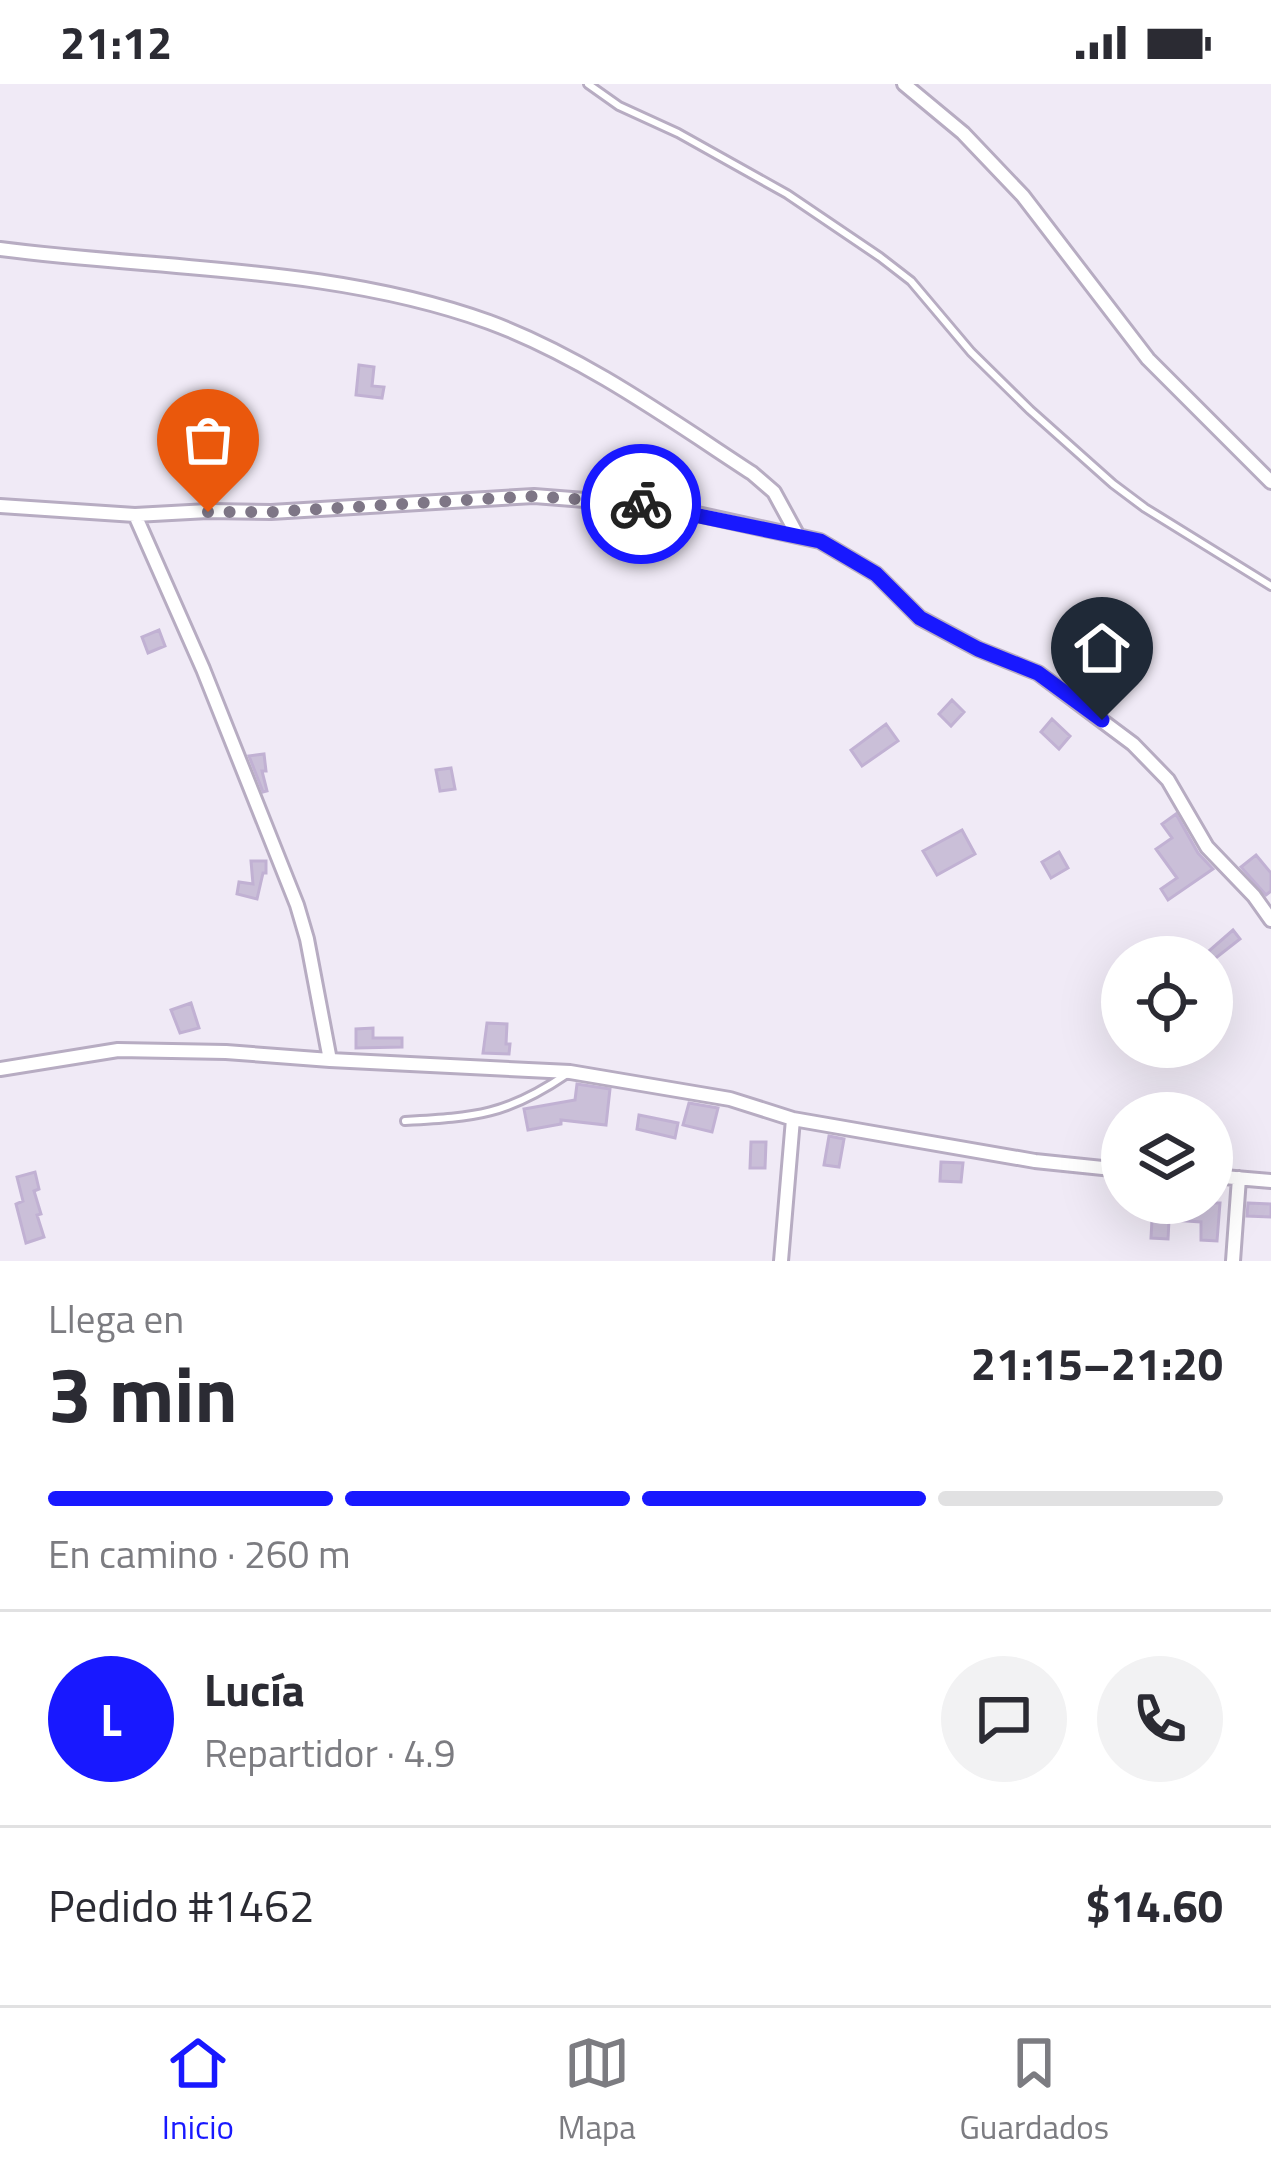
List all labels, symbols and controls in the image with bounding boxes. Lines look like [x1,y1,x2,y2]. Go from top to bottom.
text: 21:12 [60,8,172,76]
pin [157,389,259,512]
icon: bag [175,407,241,473]
courier [581,444,701,564]
icon: bike [608,471,674,537]
pin [1051,597,1153,720]
icon: home [1069,615,1135,681]
map controls [1101,936,1233,1224]
button: locate [1101,936,1233,1068]
button: layers [1101,1092,1233,1224]
text: Llega en [48,1289,184,1348]
text: 21:15–21:20 [971,1329,1223,1397]
text: 3 min [48,1334,238,1452]
text: En camino · 260 m [48,1524,351,1583]
text: Lucía [204,1655,305,1723]
button: chat [941,1656,1067,1782]
button: phone [1097,1656,1223,1782]
text: L [100,1685,122,1753]
text: Repartidor · 4.9 [204,1723,456,1782]
text: Pedido #1462 [48,1871,314,1939]
text: $14.60 [1085,1871,1223,1939]
tab: Inicio [162,2030,234,2152]
tab: Mapa [558,2030,636,2152]
tab: Guardados [960,2030,1109,2152]

